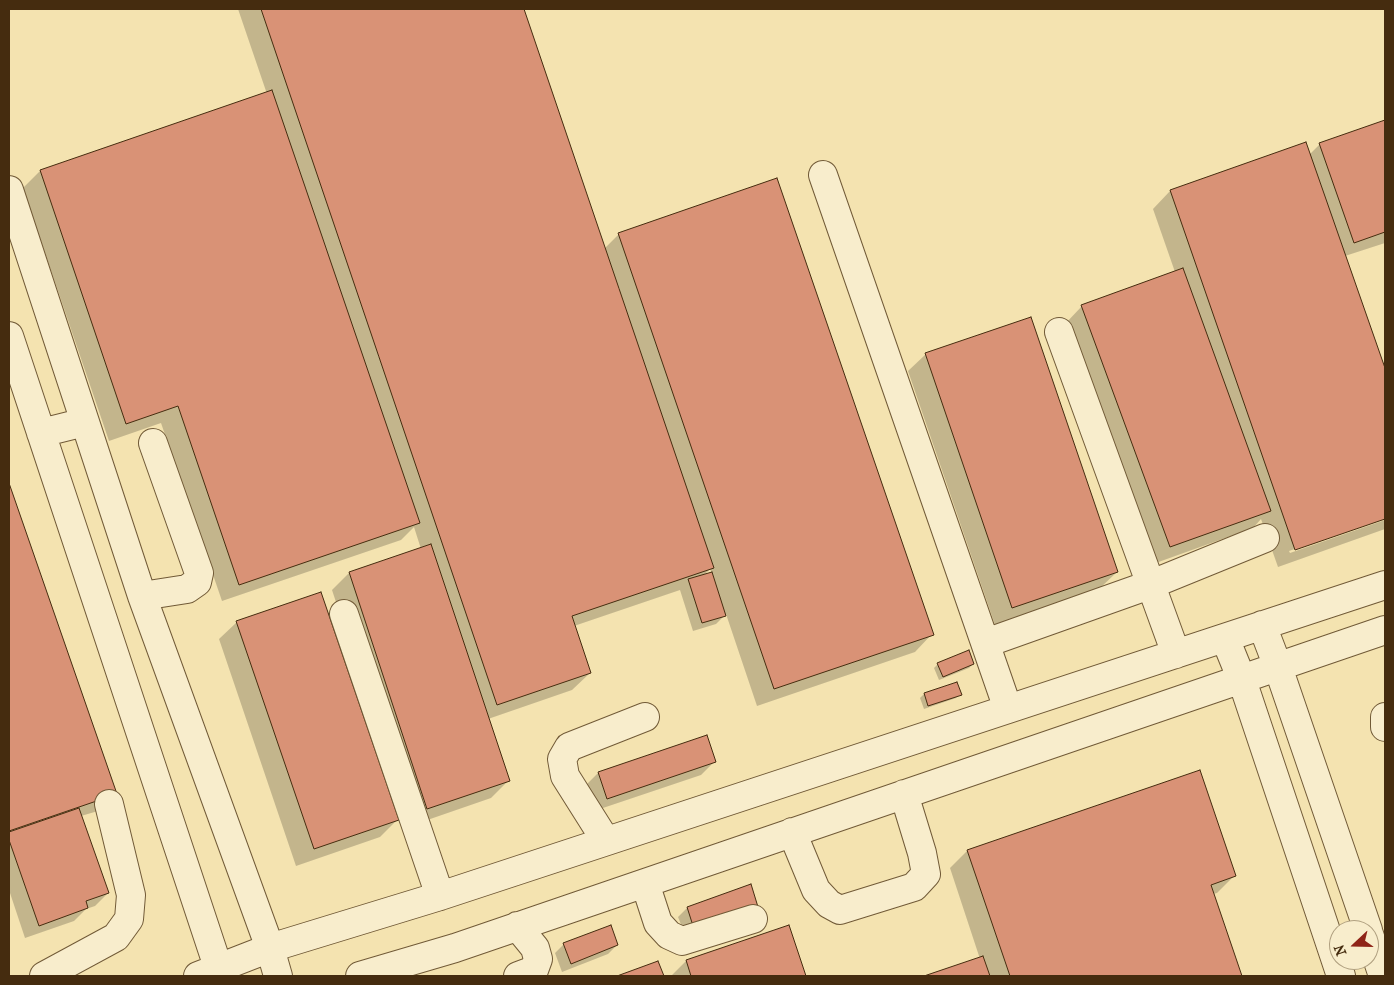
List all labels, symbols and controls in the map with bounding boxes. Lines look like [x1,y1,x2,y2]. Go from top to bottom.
north arrow [1329,920,1379,970]
text: N [1331,942,1350,958]

